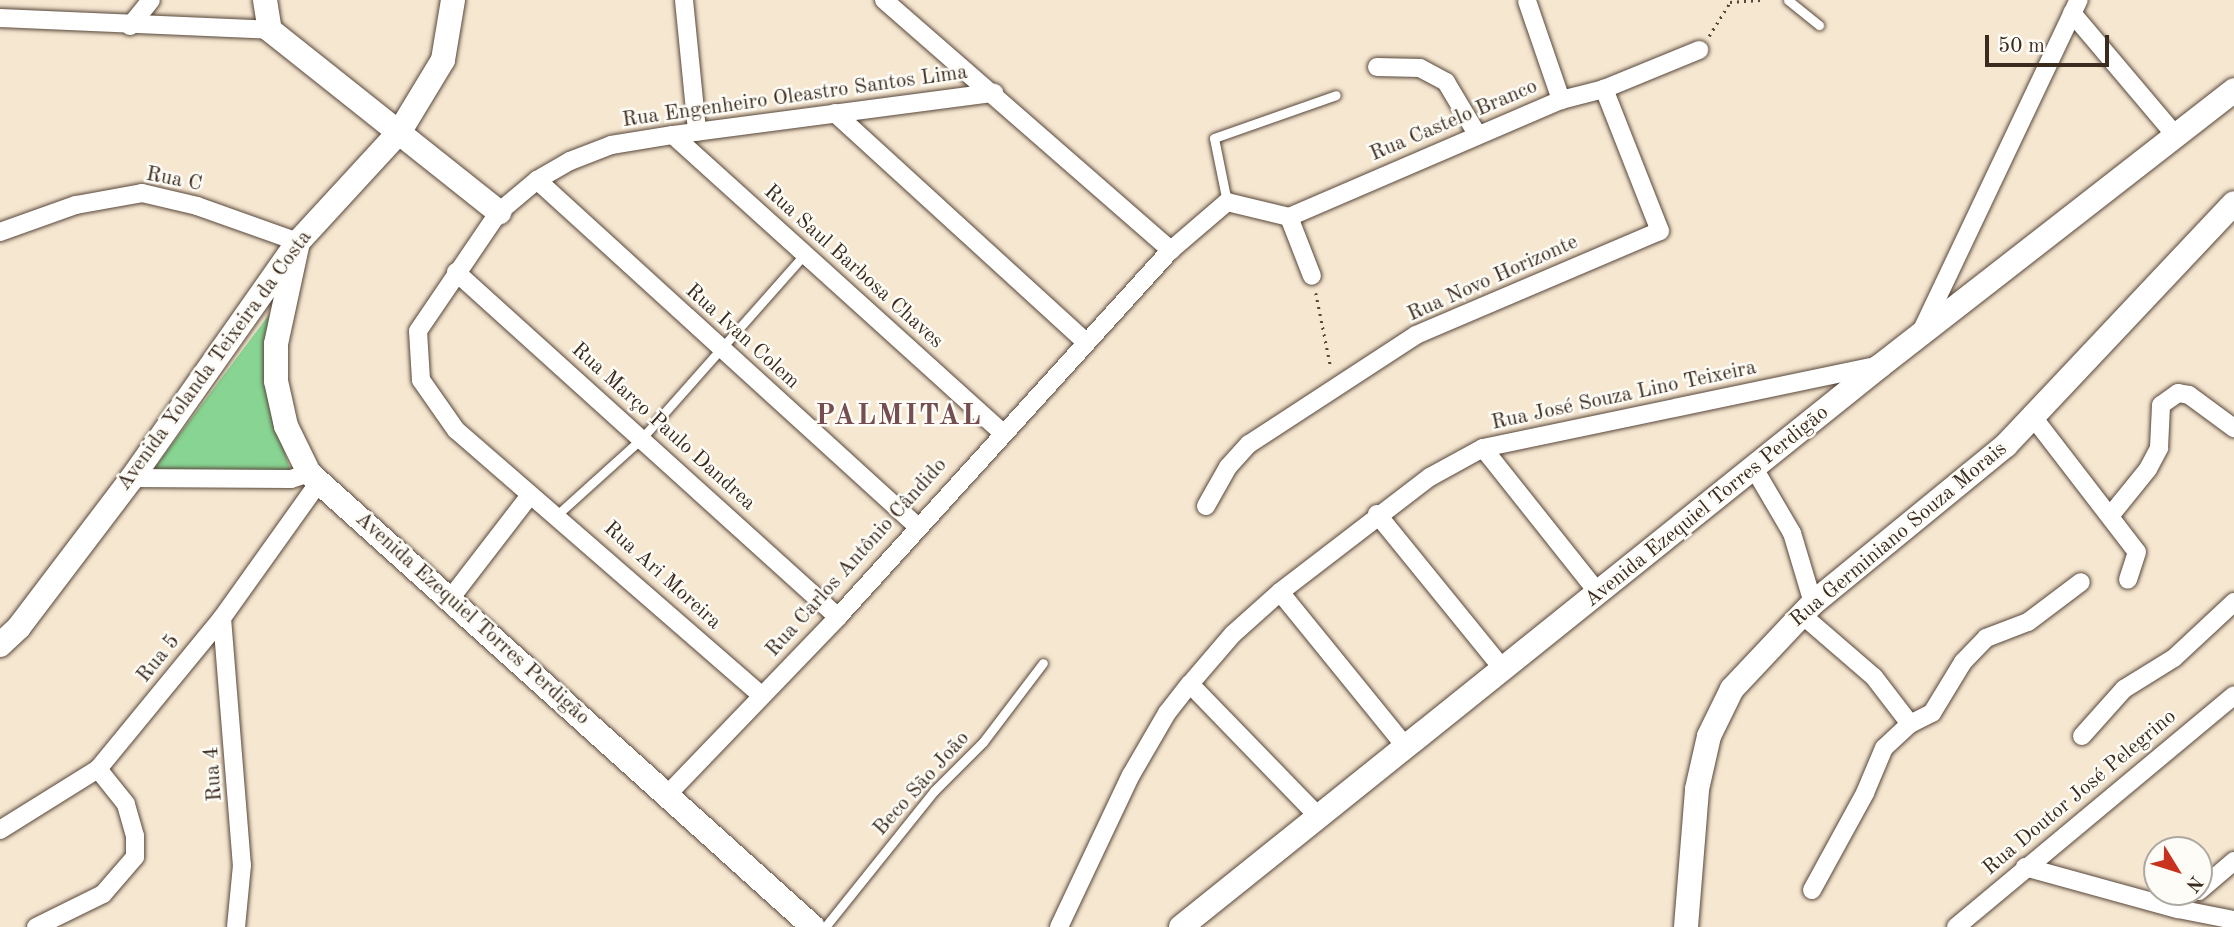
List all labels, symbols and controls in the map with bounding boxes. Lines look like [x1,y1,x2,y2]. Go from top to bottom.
scale bar [1989,21,2113,65]
text: 50 m [1998,36,2045,57]
street label: Rua Engenheiro Oleastro Santos Lima [621,60,969,134]
street label: Rua Castelo Branco [1366,74,1542,168]
street label: Rua C [144,162,204,198]
street label: Rua Saul Barbosa Chaves [758,180,948,354]
street label: Avenida Yolanda Teixeira da Costa [112,226,318,496]
street label: Rua Novo Horizonte [1404,230,1582,328]
street label: Rua Ivan Colem [680,279,804,395]
street label: Rua Março Paulo Dandrea [566,338,760,516]
street label: Rua José Souza Lino Teixeira [1489,356,1759,436]
district label: PALMITAL [817,400,981,434]
street label: Avenida Ezequiel Torres Perdigão [1580,401,1834,613]
street label: Rua Germiniano Souza Morais [1785,437,2013,633]
street label: Rua Carlos Antônio Cândido [761,453,953,663]
street label: Avenida Ezequiel Torres Perdigão [350,507,594,731]
street label: Rua Ari Moreira [598,517,726,635]
street label: Rua 5 [132,630,186,688]
street label: Rua Doutor José Pelegrino [1978,705,2182,881]
street label: Beco São João [869,727,975,841]
street label: Rua 4 [200,746,228,802]
north arrow [2143,836,2213,906]
text: N [2181,871,2205,895]

